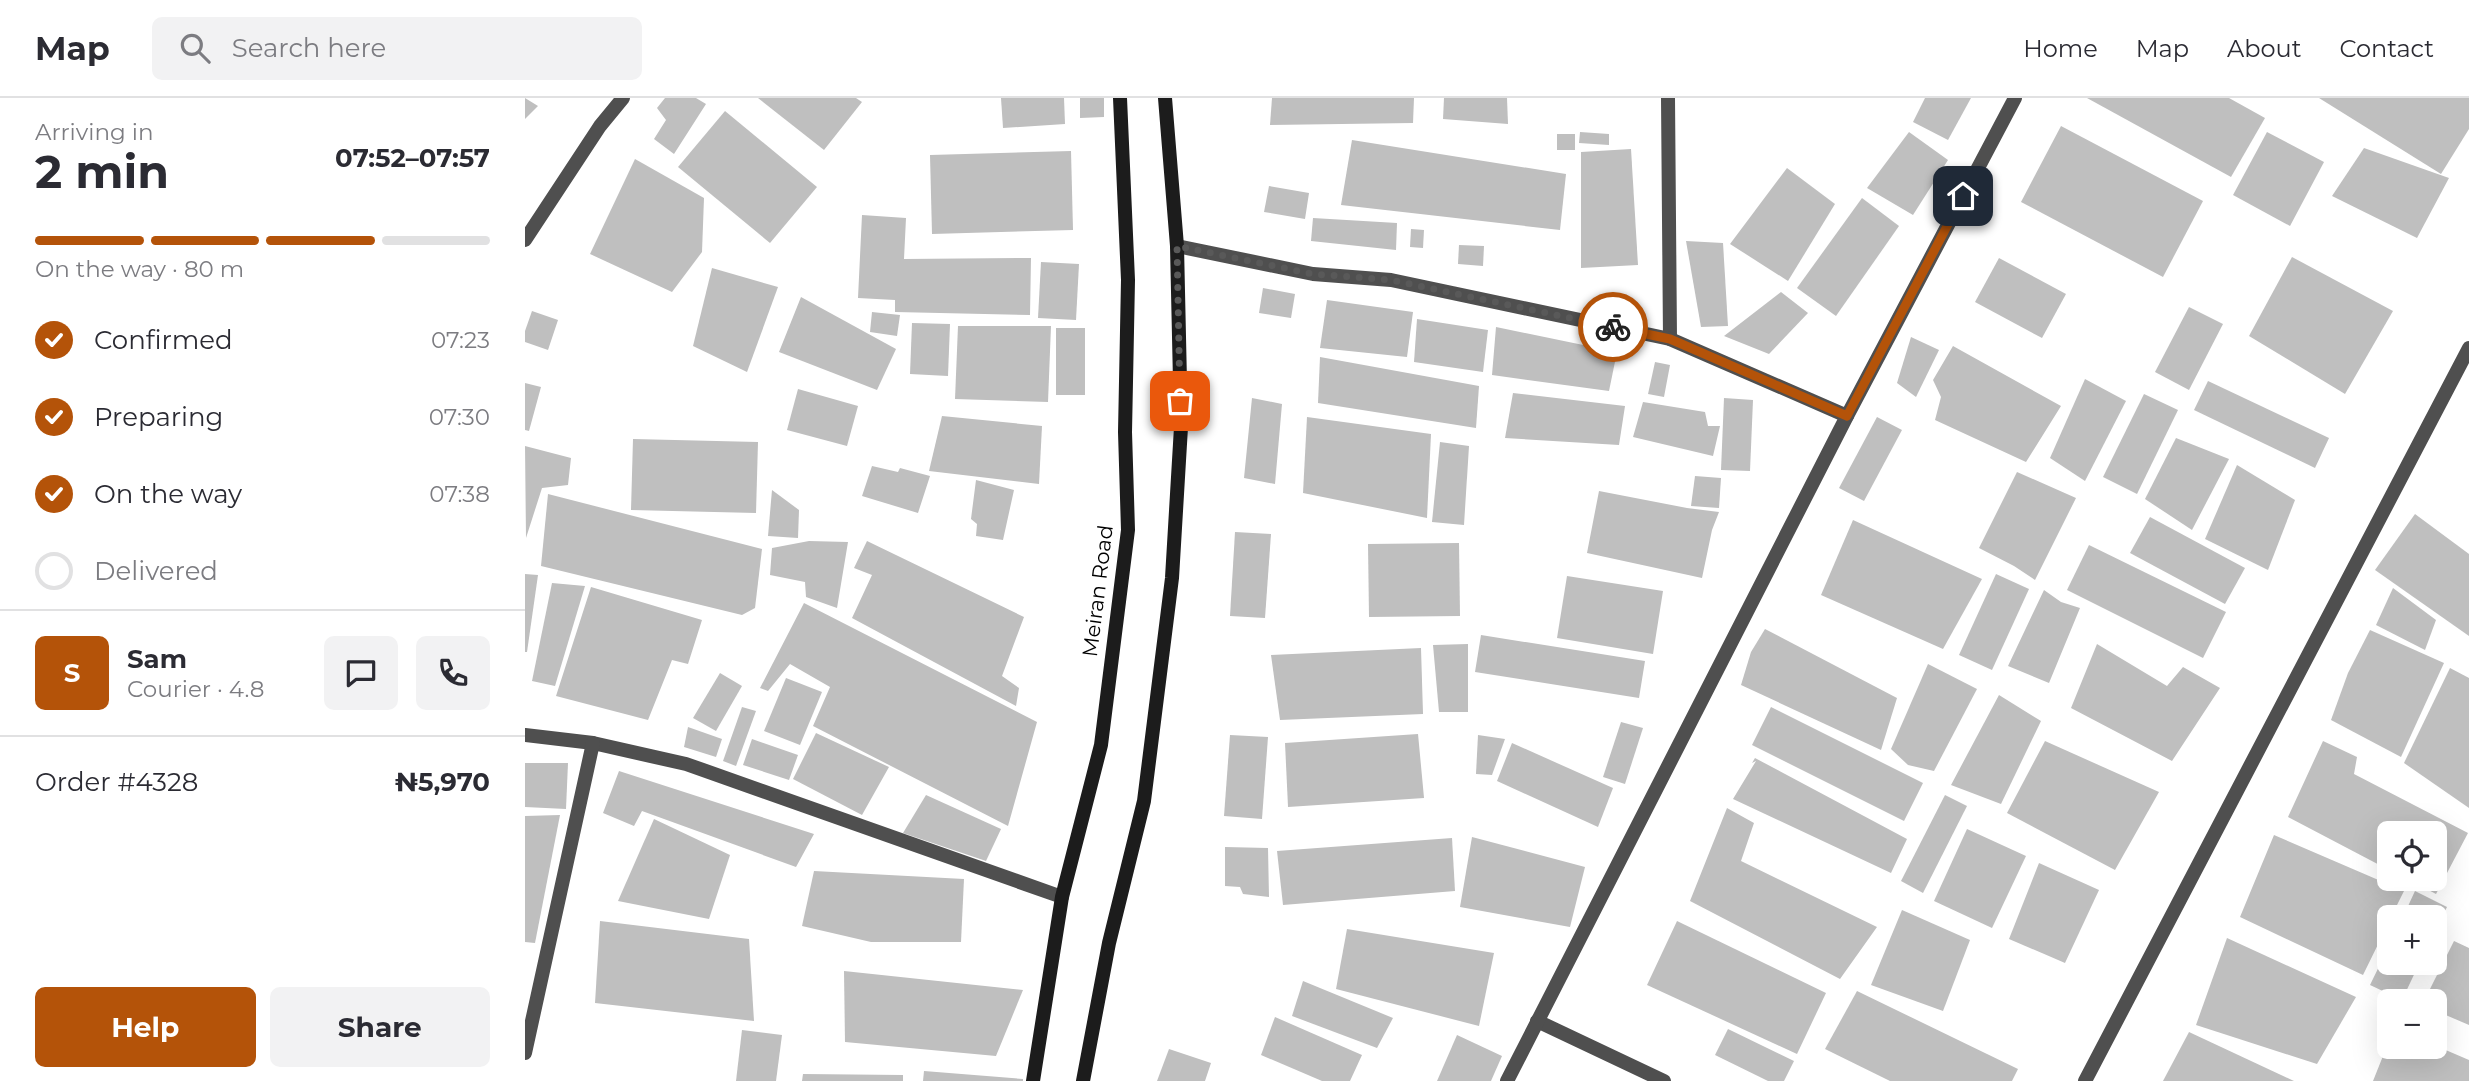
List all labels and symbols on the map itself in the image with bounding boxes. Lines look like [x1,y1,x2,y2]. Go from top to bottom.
pin [1933,166,1993,226]
courier [1578,292,1648,362]
pin [1150,371,1210,431]
street label: Meiran Road [1077,523,1118,658]

